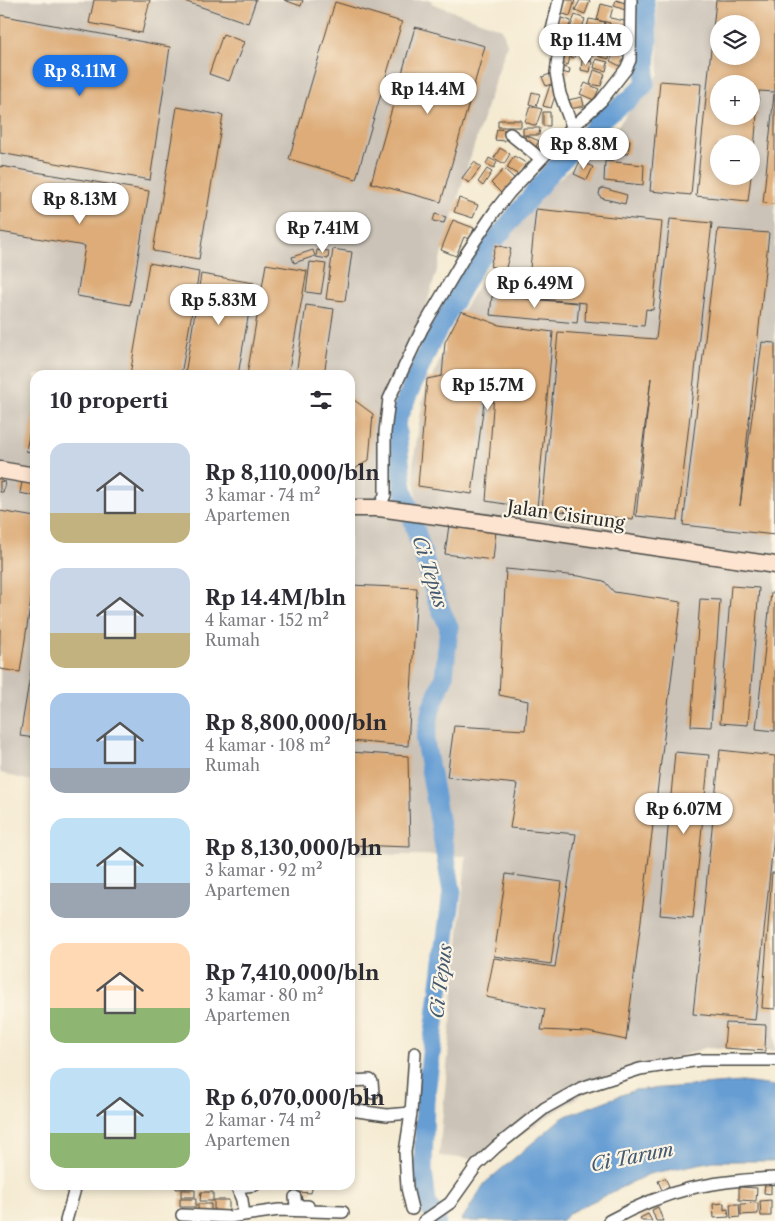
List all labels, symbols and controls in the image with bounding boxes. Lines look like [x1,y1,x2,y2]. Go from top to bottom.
map controls [710,15,760,185]
button: layers [710,15,760,65]
pin: Rp 11.4M [534,23,638,66]
text: Rp 11.4M [550,30,622,50]
pin: Rp 8.11M [28,54,132,97]
text: Rp 8.11M [44,61,116,81]
pin: Rp 14.4M [376,72,480,115]
button: + [710,75,760,125]
text: Rp 14.4M [391,79,465,99]
pin: Rp 8.8M [538,128,630,170]
text: Rp 8.8M [550,134,618,154]
button: − [710,135,760,185]
pin: Rp 8.13M [28,182,132,225]
text: Rp 8.13M [43,189,117,209]
pin: Rp 7.41M [271,212,375,254]
text: Rp 7.41M [287,218,359,238]
pin: Rp 6.49M [483,266,587,309]
text: Rp 6.49M [496,273,574,293]
pin: Rp 5.83M [167,284,271,326]
text: Rp 5.83M [181,290,257,310]
pin: Rp 15.7M [436,368,540,411]
text: Rp 15.7M [452,375,524,395]
icon: filters [307,386,335,414]
text: 10 properti [50,388,168,413]
text: Rp 8,110,000/bln [205,460,380,485]
icon: home [90,463,150,523]
text: 3 kamar · 74 m² [205,485,321,505]
street label: Jalan Cisirung [503,495,627,534]
text: Apartemen [205,505,290,525]
water label: Ci Tepus [407,533,453,612]
text: Rp 14.4M/bln [205,585,346,610]
icon: home [90,588,150,648]
text: 4 kamar · 152 m² [205,610,329,630]
text: Rumah [205,630,260,650]
text: Rp 8,800,000/bln [205,710,387,735]
icon: home [90,713,150,773]
text: 4 kamar · 108 m² [205,735,331,755]
text: Rumah [205,755,260,775]
pin: Rp 6.07M [632,792,736,835]
text: Rp 6.07M [646,799,722,819]
text: Rp 8,130,000/bln [205,835,382,860]
icon: home [90,838,150,898]
text: 3 kamar · 92 m² [205,860,323,880]
text: Apartemen [205,880,290,900]
water label: Ci Tepus [425,942,457,1020]
text: Rp 7,410,000/bln [205,960,380,985]
icon: home [90,963,150,1023]
text: 3 kamar · 80 m² [205,985,324,1005]
text: Apartemen [205,1005,290,1025]
text: Rp 6,070,000/bln [205,1085,385,1110]
icon: home [90,1088,150,1148]
text: 2 kamar · 74 m² [205,1110,321,1130]
text: Apartemen [205,1130,290,1150]
water label: Ci Tarum [589,1138,675,1176]

